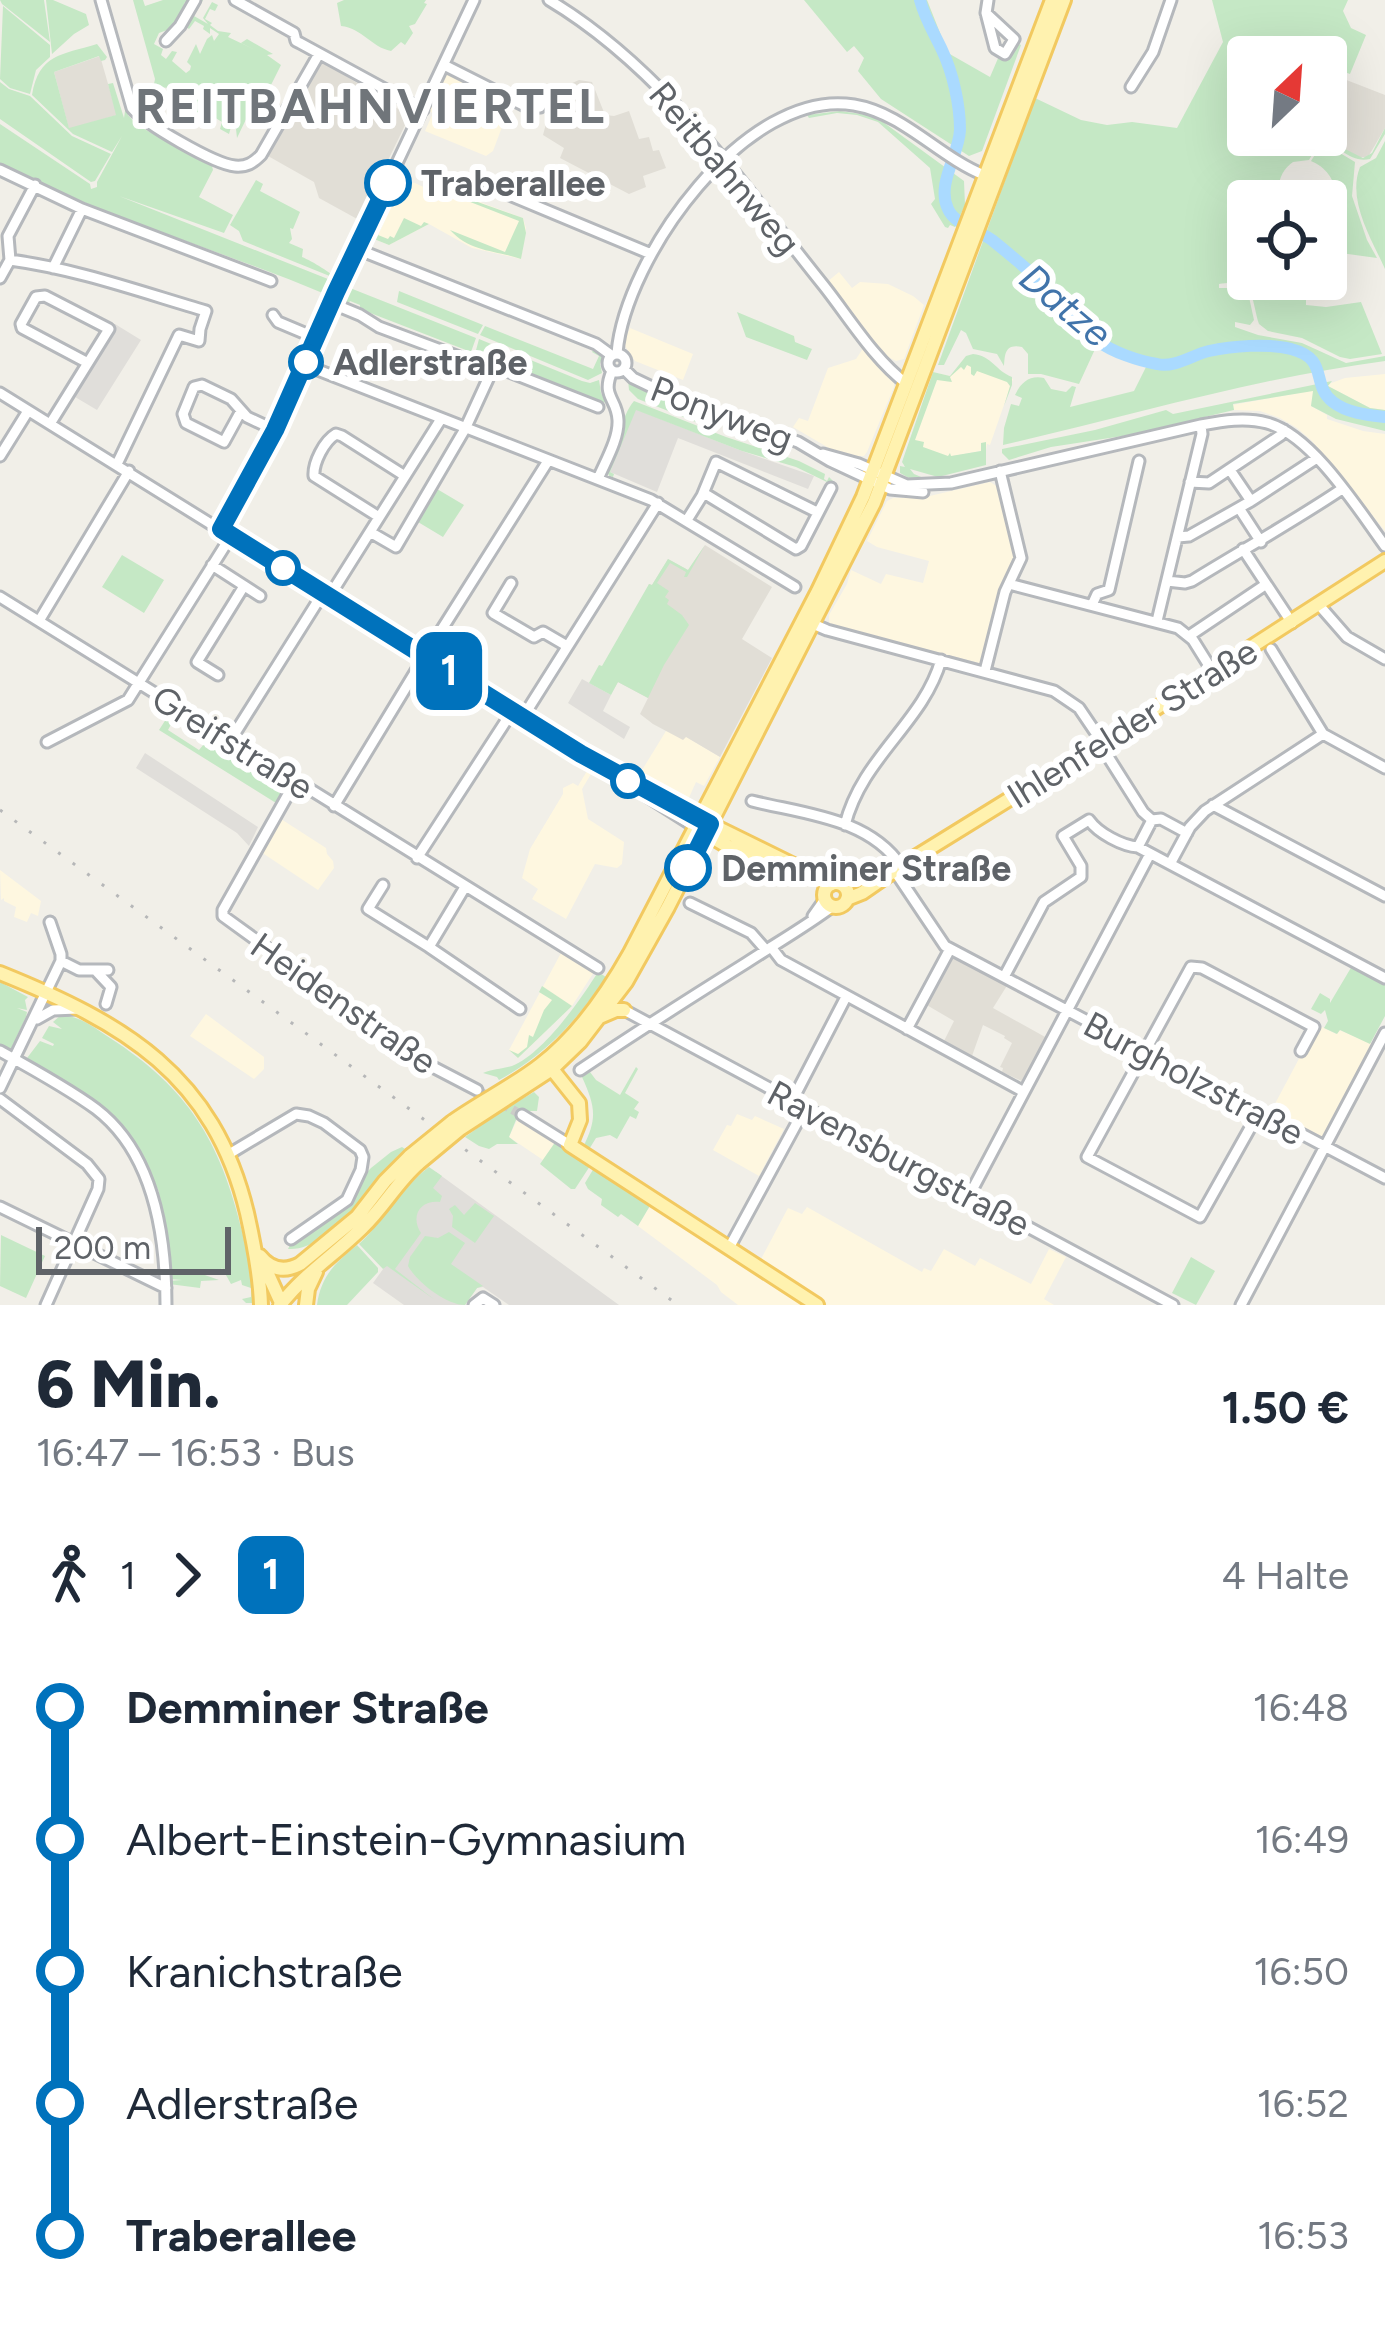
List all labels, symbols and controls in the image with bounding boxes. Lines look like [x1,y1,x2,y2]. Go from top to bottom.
north arrow [1227,36,1347,156]
map controls [1227,36,1347,300]
street label: Reitbahnweg [640,73,809,263]
district label: REITBAHNVIERTEL [135,77,607,135]
marker: Traberallee [366,161,410,205]
place label: Traberallee [421,162,605,205]
button: locate [1227,180,1347,300]
water label: Datze [1010,254,1121,357]
place label: Adlerstraße [333,341,527,384]
marker: Adlerstraße [290,346,322,378]
street label: Ponyweg [645,367,799,460]
unlabelled marker [267,552,299,584]
street label: Ihlenfelder Straße [999,629,1265,818]
line badge: 1 [410,632,488,710]
text: 1 [440,645,458,696]
street label: Greifstraße [144,676,321,809]
unlabelled marker [612,765,644,797]
marker: Demminer Straße [666,846,710,890]
place label: Demminer Straße [721,847,1011,890]
street label: Heidenstraße [243,924,445,1083]
street label: Burgholzstraße [1076,1002,1311,1154]
street label: Ravensburgstraße [760,1071,1037,1246]
scale bar [36,1221,231,1274]
text: 200 m [54,1228,151,1267]
text: 6 Min. [36,1344,221,1424]
text: 1.50 € [1222,1380,1349,1434]
text: 16:47 – 16:53 · Bus [36,1429,355,1476]
icon: walk [36,1542,102,1608]
icon: forward [154,1542,220,1608]
text: 1 [262,1549,280,1600]
text: 1 [120,1552,136,1599]
text: 4 Halte [1221,1552,1349,1599]
text: Demminer Straße [126,1680,489,1734]
text: 16:48 [1253,1684,1349,1731]
text: Albert-Einstein-Gymnasium [126,1812,686,1866]
text: 16:49 [1255,1816,1349,1863]
text: Kranichstraße [126,1944,403,1998]
text: 16:50 [1254,1948,1349,1995]
text: Adlerstraße [126,2076,358,2130]
text: 16:52 [1257,2080,1349,2127]
text: Traberallee [126,2208,356,2262]
text: 16:53 [1257,2212,1349,2259]

